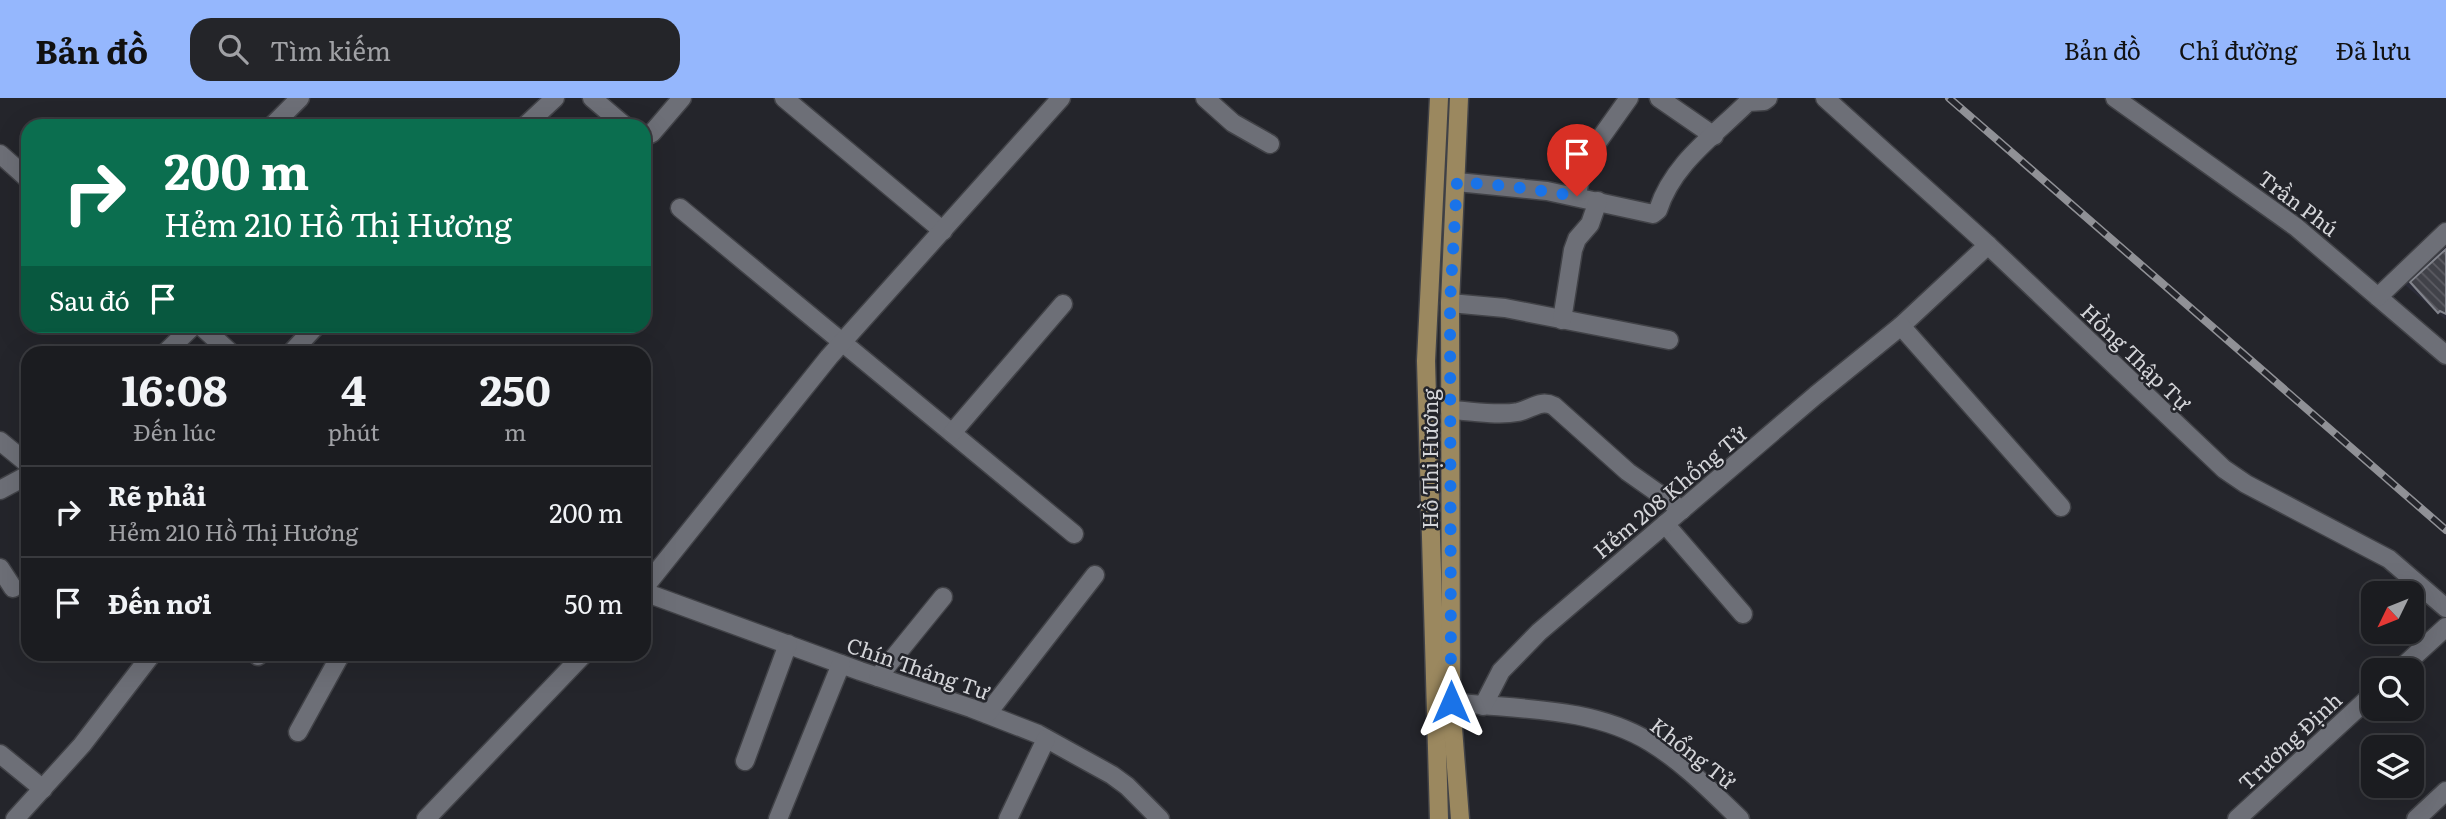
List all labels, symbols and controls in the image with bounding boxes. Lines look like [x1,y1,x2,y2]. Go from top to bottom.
search box [190,18,680,81]
text: Bản đồ [35,25,148,74]
icon: search [214,30,252,68]
text: Tìm kiếm [270,30,391,69]
text: Bản đồ [2064,32,2141,67]
text: Chỉ đường [2179,32,2298,67]
text: Đã lưu [2336,32,2411,67]
pin [1547,124,1607,196]
text: 200 m [164,132,309,205]
icon: arrive [1558,135,1596,173]
icon: right [49,147,140,238]
street label: Trần Phú [2252,162,2346,242]
text: Hẻm 210 Hồ Thị Hương [164,199,512,247]
text: Sau đó [49,280,130,319]
icon: arrive [144,280,182,318]
street label: Hồng Thập Tự [2075,295,2200,417]
text: 16:08 [121,357,228,419]
text: 4 [341,357,366,419]
text: 250 [480,357,551,419]
street label: Hồ Thị Hương [1413,389,1444,529]
text: Đến lúc [133,414,216,448]
text: phút [328,414,379,448]
text: m [504,414,526,448]
street label: Hẻm 208 Khổng Tử [1585,417,1753,565]
text: Rẽ phải [108,475,206,514]
text: 200 m [549,492,623,531]
icon: right [49,493,87,531]
text: Hẻm 210 Hồ Thị Hương [108,514,358,548]
north arrow [2361,581,2424,644]
map controls [2361,581,2424,798]
text: Đến nơi [108,583,211,622]
text: 50 m [564,583,623,622]
icon: arrive [49,584,87,622]
street label: Chín Tháng Tư [843,628,995,706]
button: search [2361,658,2424,721]
position arrow [1414,665,1488,739]
street label: Trương Định [2230,684,2348,796]
street label: Khổng Tử [1645,709,1744,796]
button: layers [2361,735,2424,798]

